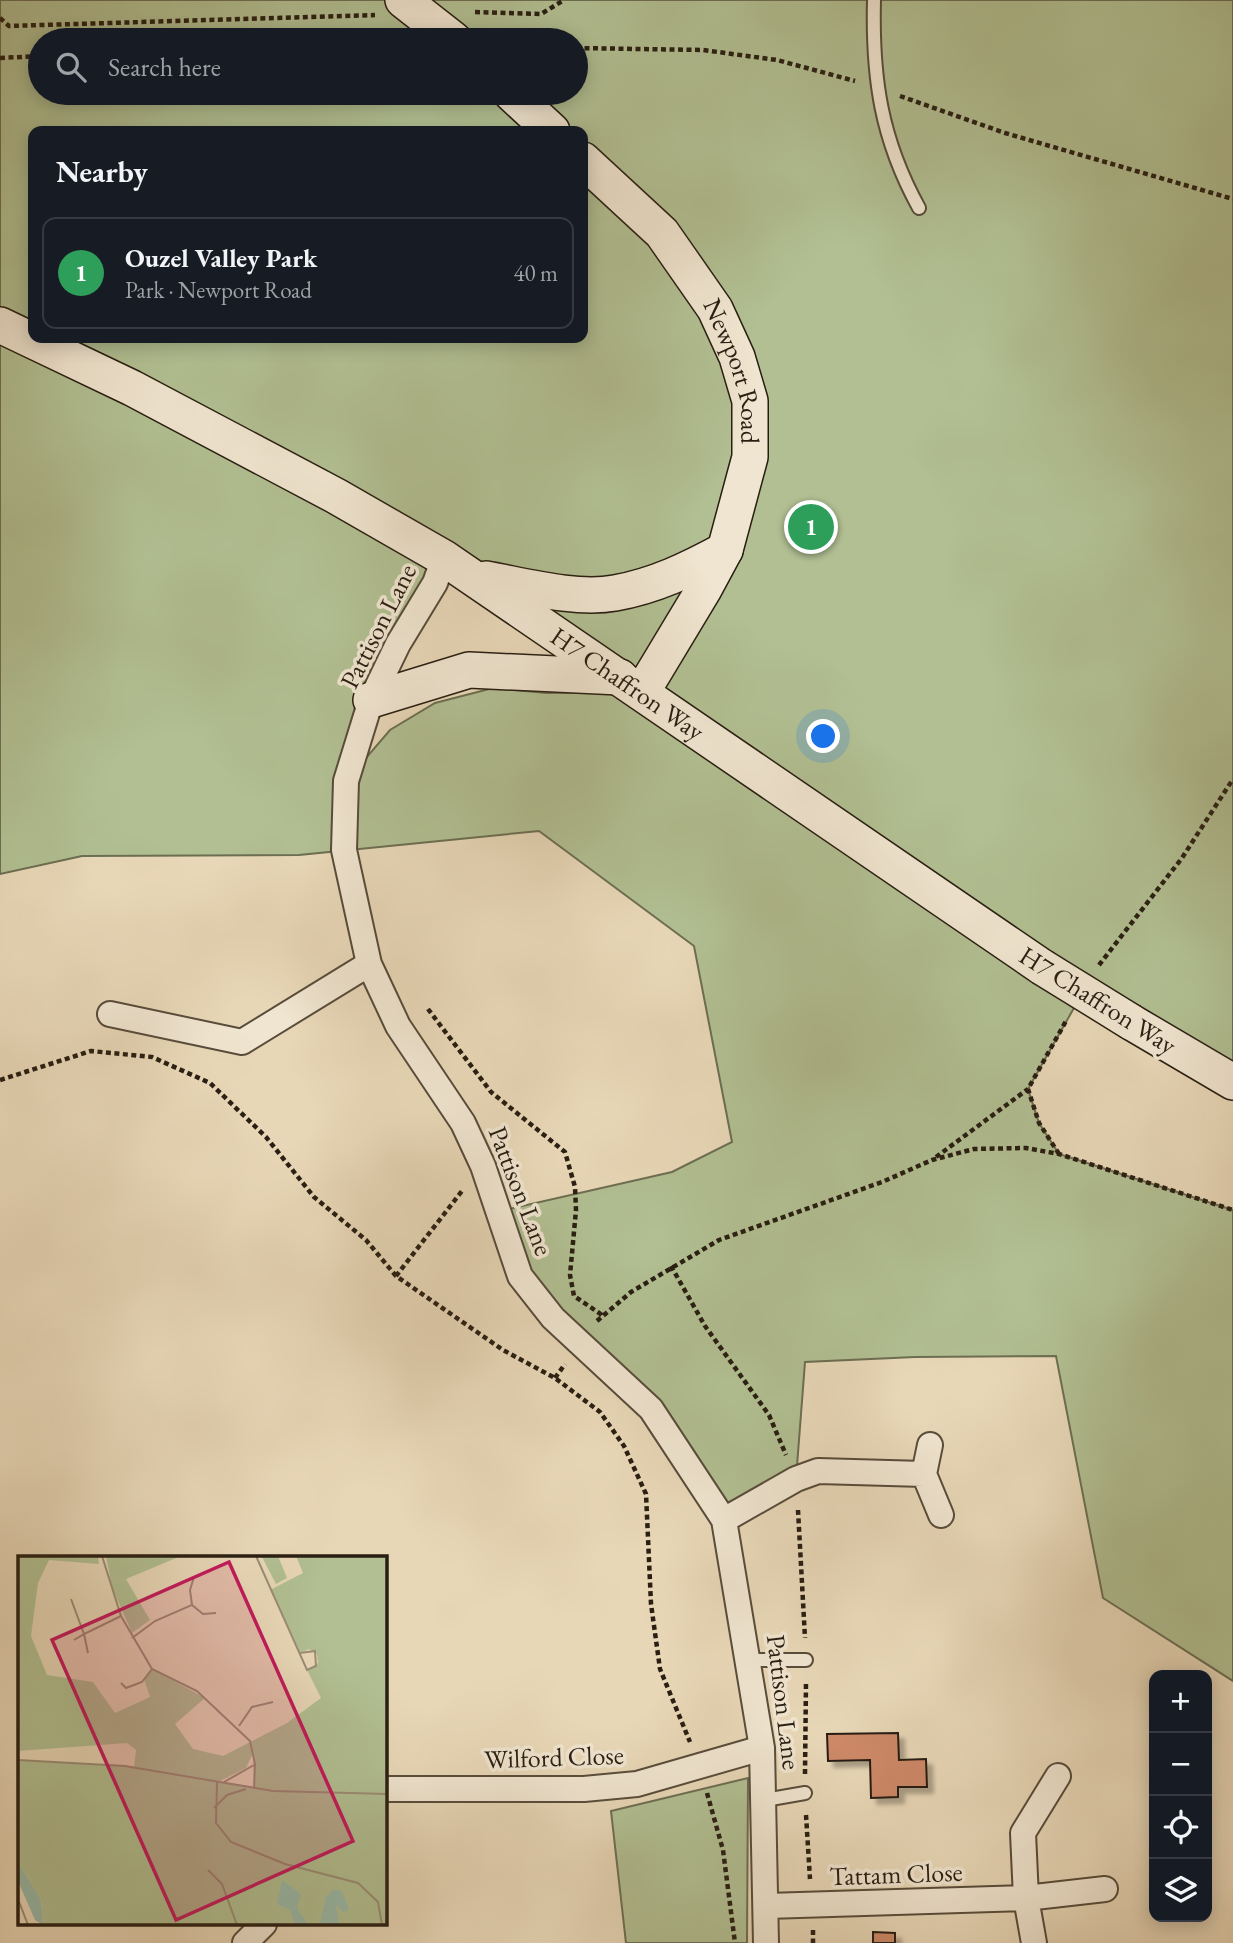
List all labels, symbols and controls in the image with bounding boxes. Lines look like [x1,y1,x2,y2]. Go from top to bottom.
search box [28,28,588,105]
icon: search [52,48,90,86]
text: Search here [108,50,221,84]
text: Nearby [56,152,148,191]
text: Ouzel Valley Park [125,241,317,275]
text: 1 [75,258,87,288]
text: 40 m [513,258,558,288]
text: Park · Newport Road [125,275,312,305]
street label: Newport Road [695,293,768,445]
pin: 1 [788,501,834,553]
street label: Pattison Lane [332,558,424,694]
street label: H7 Chaffron Way [544,619,712,748]
your location [806,719,840,753]
street label: H7 Chaffron Way [1013,938,1183,1062]
street label: Pattison Lane [481,1122,561,1260]
inset map [18,1556,387,1926]
street label: Pattison Lane [759,1633,809,1771]
map controls [1149,1670,1212,1922]
button: + [1149,1670,1212,1733]
button: − [1149,1733,1212,1796]
street label: Wilford Close [484,1738,624,1776]
button: locate [1149,1796,1212,1859]
street label: Tattam Close [829,1855,963,1893]
button: layers [1149,1859,1212,1922]

